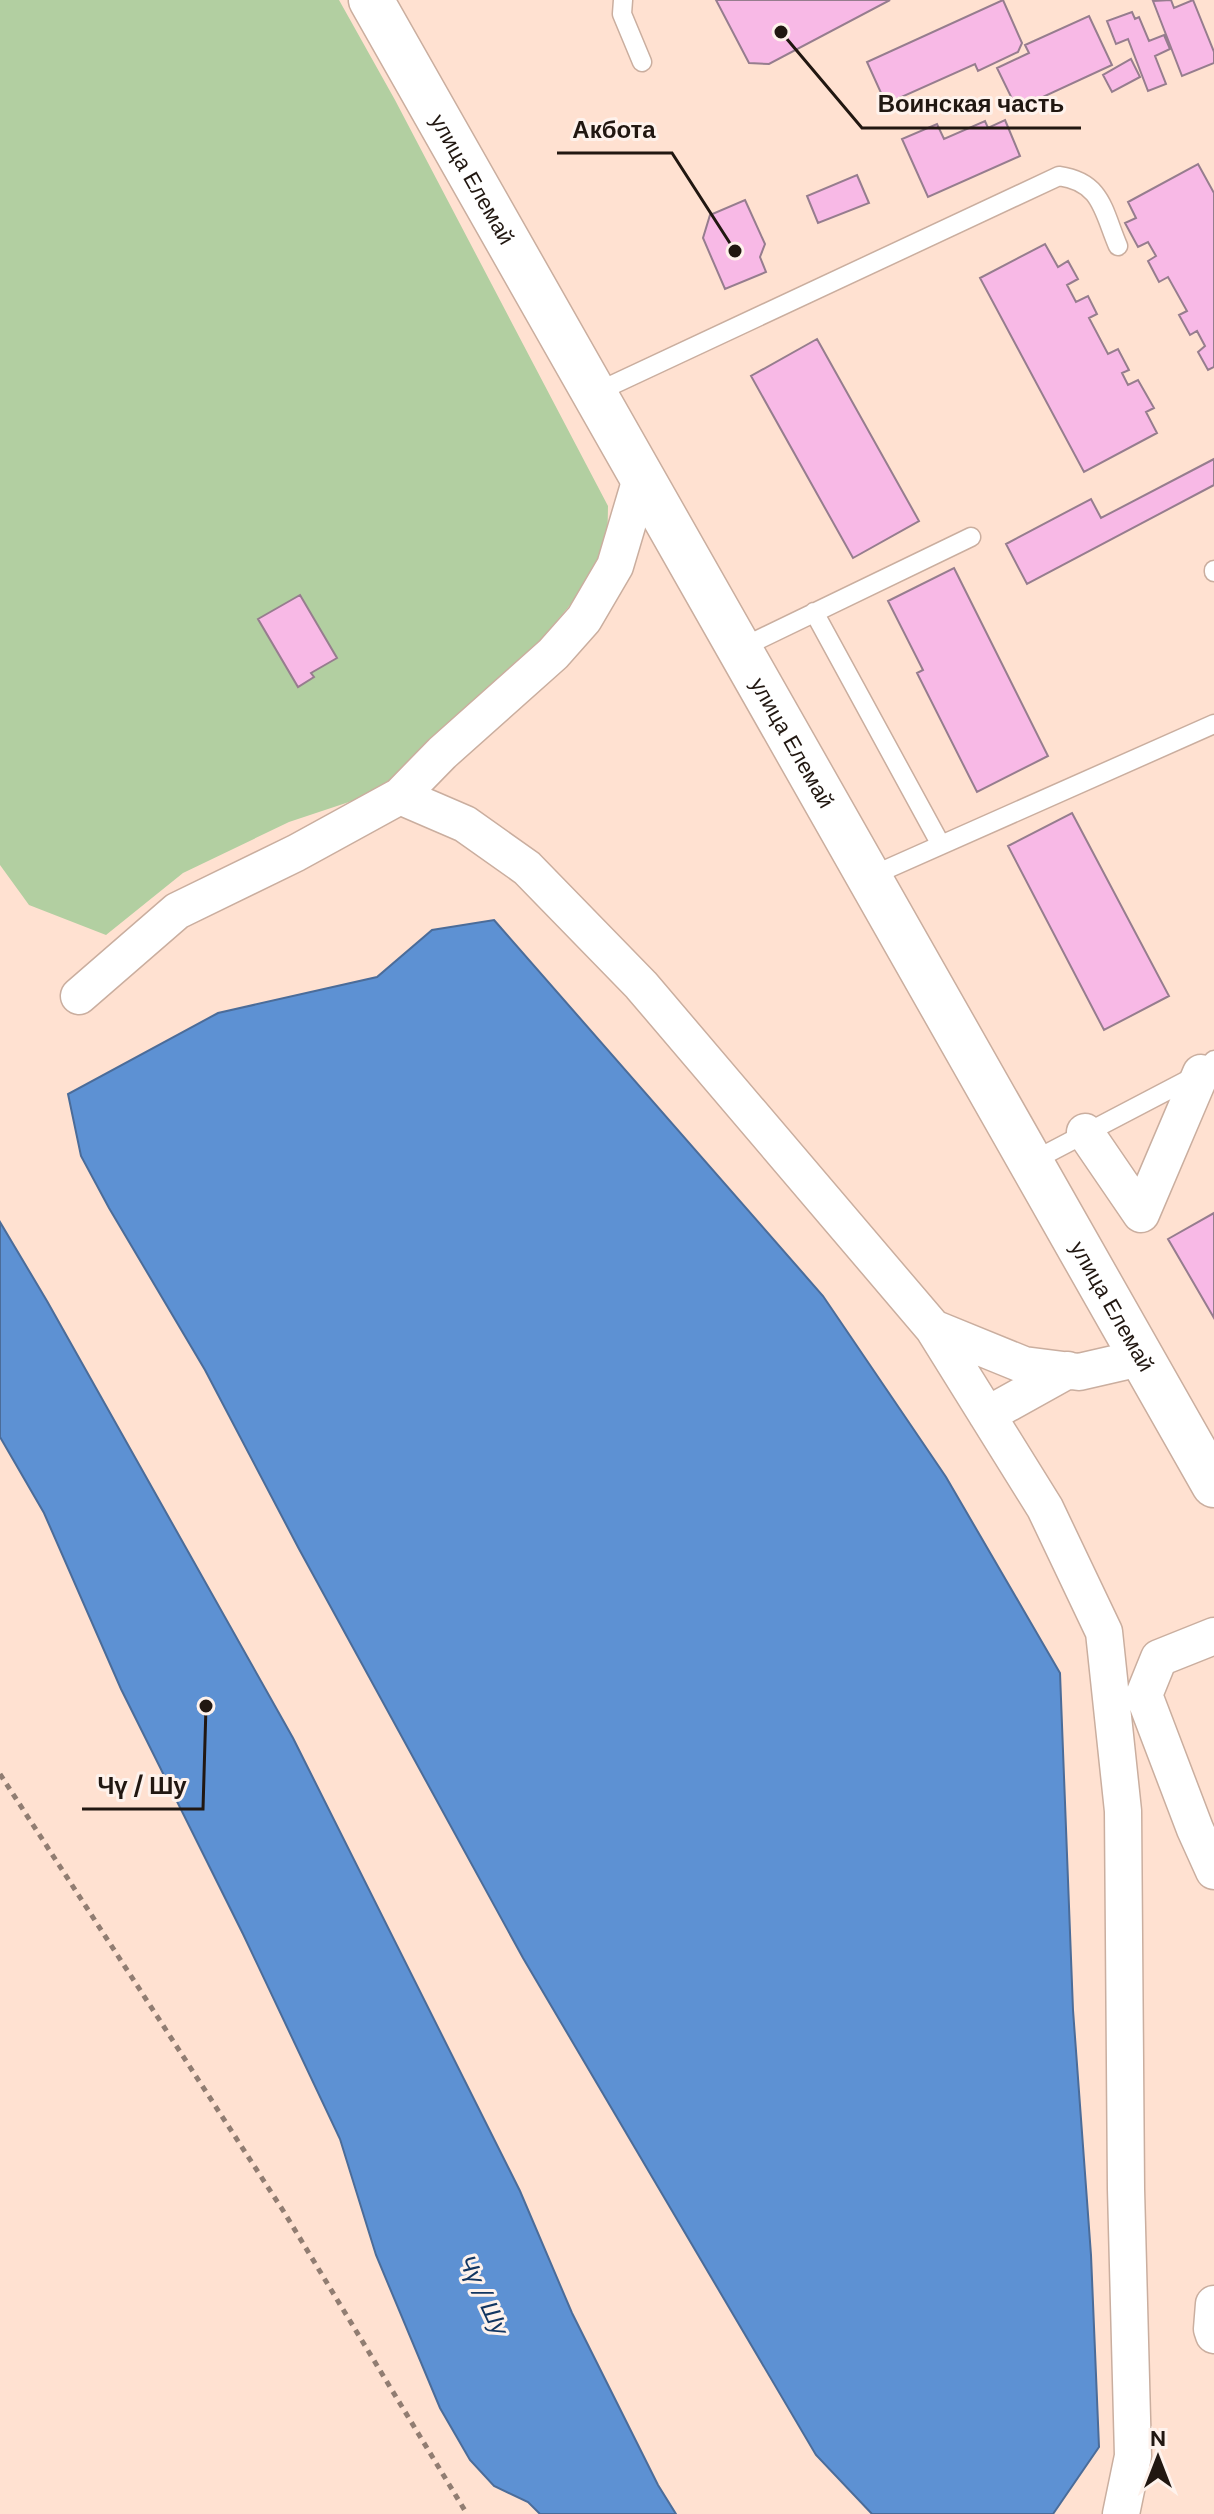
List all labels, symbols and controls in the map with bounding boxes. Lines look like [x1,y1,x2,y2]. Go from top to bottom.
callout: Воинская часть [862,80,1081,128]
text: Воинская часть [878,88,1064,119]
callout: Акбота [557,105,672,153]
street label: улица Елемай [424,109,521,250]
text: Акбота [572,114,656,145]
street label: улица Елемай [744,672,841,813]
street label: улица Елемай [1064,1236,1161,1377]
callout: Чү / Шу [82,1761,203,1809]
text: Чү / Шу [97,1770,187,1801]
water label: Чү / Шу [452,2250,517,2342]
north arrow [1118,2418,1198,2498]
text: N [1150,2424,1166,2453]

